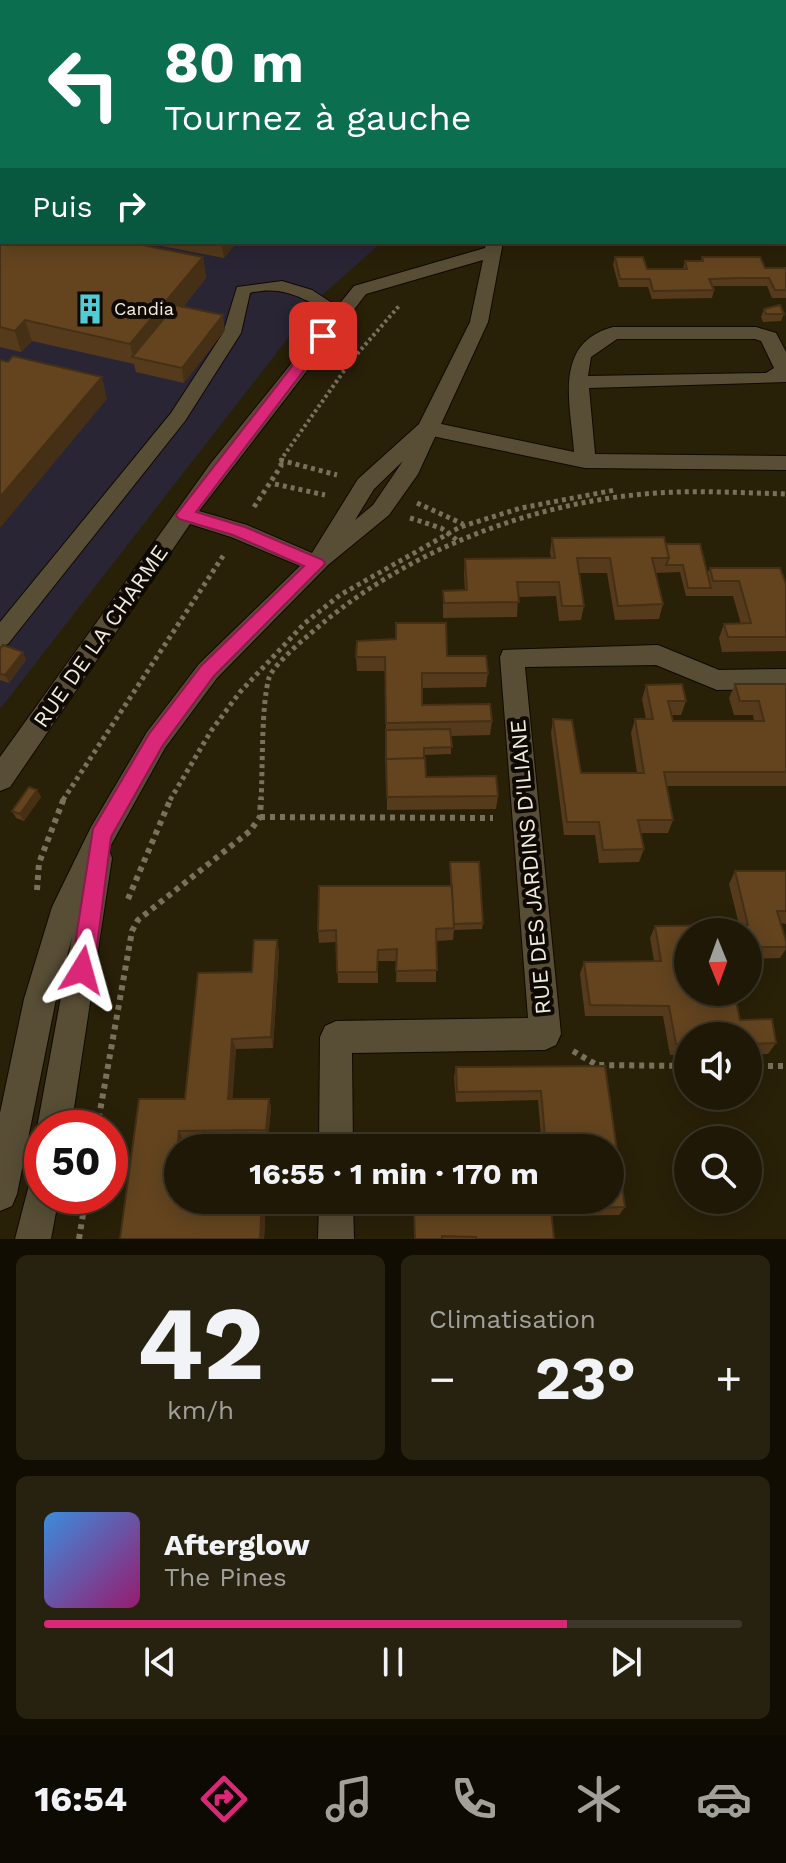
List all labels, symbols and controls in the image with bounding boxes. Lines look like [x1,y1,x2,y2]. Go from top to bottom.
text: 80 m [164,30,304,96]
icon: left [32,32,136,136]
text: Tournez à gauche [164,97,472,139]
icon: right [109,184,153,228]
text: Puis [32,189,93,224]
building icon: Candia [73,292,107,326]
place label: Candia [114,298,174,319]
pin [289,302,357,370]
icon: arrive [301,314,345,358]
street label: RUE DE LA CHARME [28,540,173,732]
street label: RUE DES JARDINS D'ILIANE [505,719,556,1015]
north arrow [674,918,762,1006]
map controls [674,918,762,1214]
position arrow [40,928,124,1012]
button: sound [674,1022,762,1110]
speed limit sign: 50 [24,1110,128,1214]
button: search [674,1126,762,1214]
text: 16:55 · 1 min · 170 m [249,1156,539,1191]
text: 42 [137,1282,264,1404]
text: Climatisation [429,1304,596,1334]
text: 23° [535,1343,636,1414]
text: − [429,1353,456,1405]
text: + [715,1353,742,1405]
text: km/h [167,1395,234,1425]
text: Afterglow [164,1527,310,1562]
text: The Pines [164,1562,287,1592]
icon: previous [138,1640,182,1684]
icon: pause [371,1640,415,1684]
icon: next [604,1640,648,1684]
icon: directions [196,1771,252,1827]
icon: music [321,1771,377,1827]
icon: phone [446,1771,502,1827]
icon: climate [571,1771,627,1827]
icon: car [696,1771,752,1827]
text: 16:54 [34,1778,127,1820]

